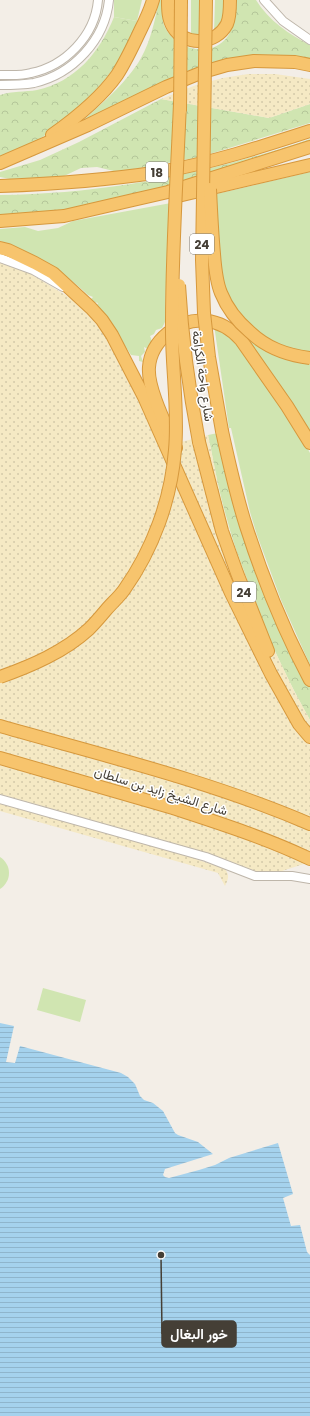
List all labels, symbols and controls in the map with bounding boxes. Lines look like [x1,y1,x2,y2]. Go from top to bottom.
road number: 18 [146,162,168,182]
road number: 24 [190,234,214,254]
street label: شارع واحة الكرامة [187,329,219,423]
road number: 24 [232,582,256,602]
street label: شارع الشيخ زايد بن سلطان [92,762,230,820]
callout: خور البغال [162,1321,236,1347]
text: خور البغال [170,1324,228,1344]

